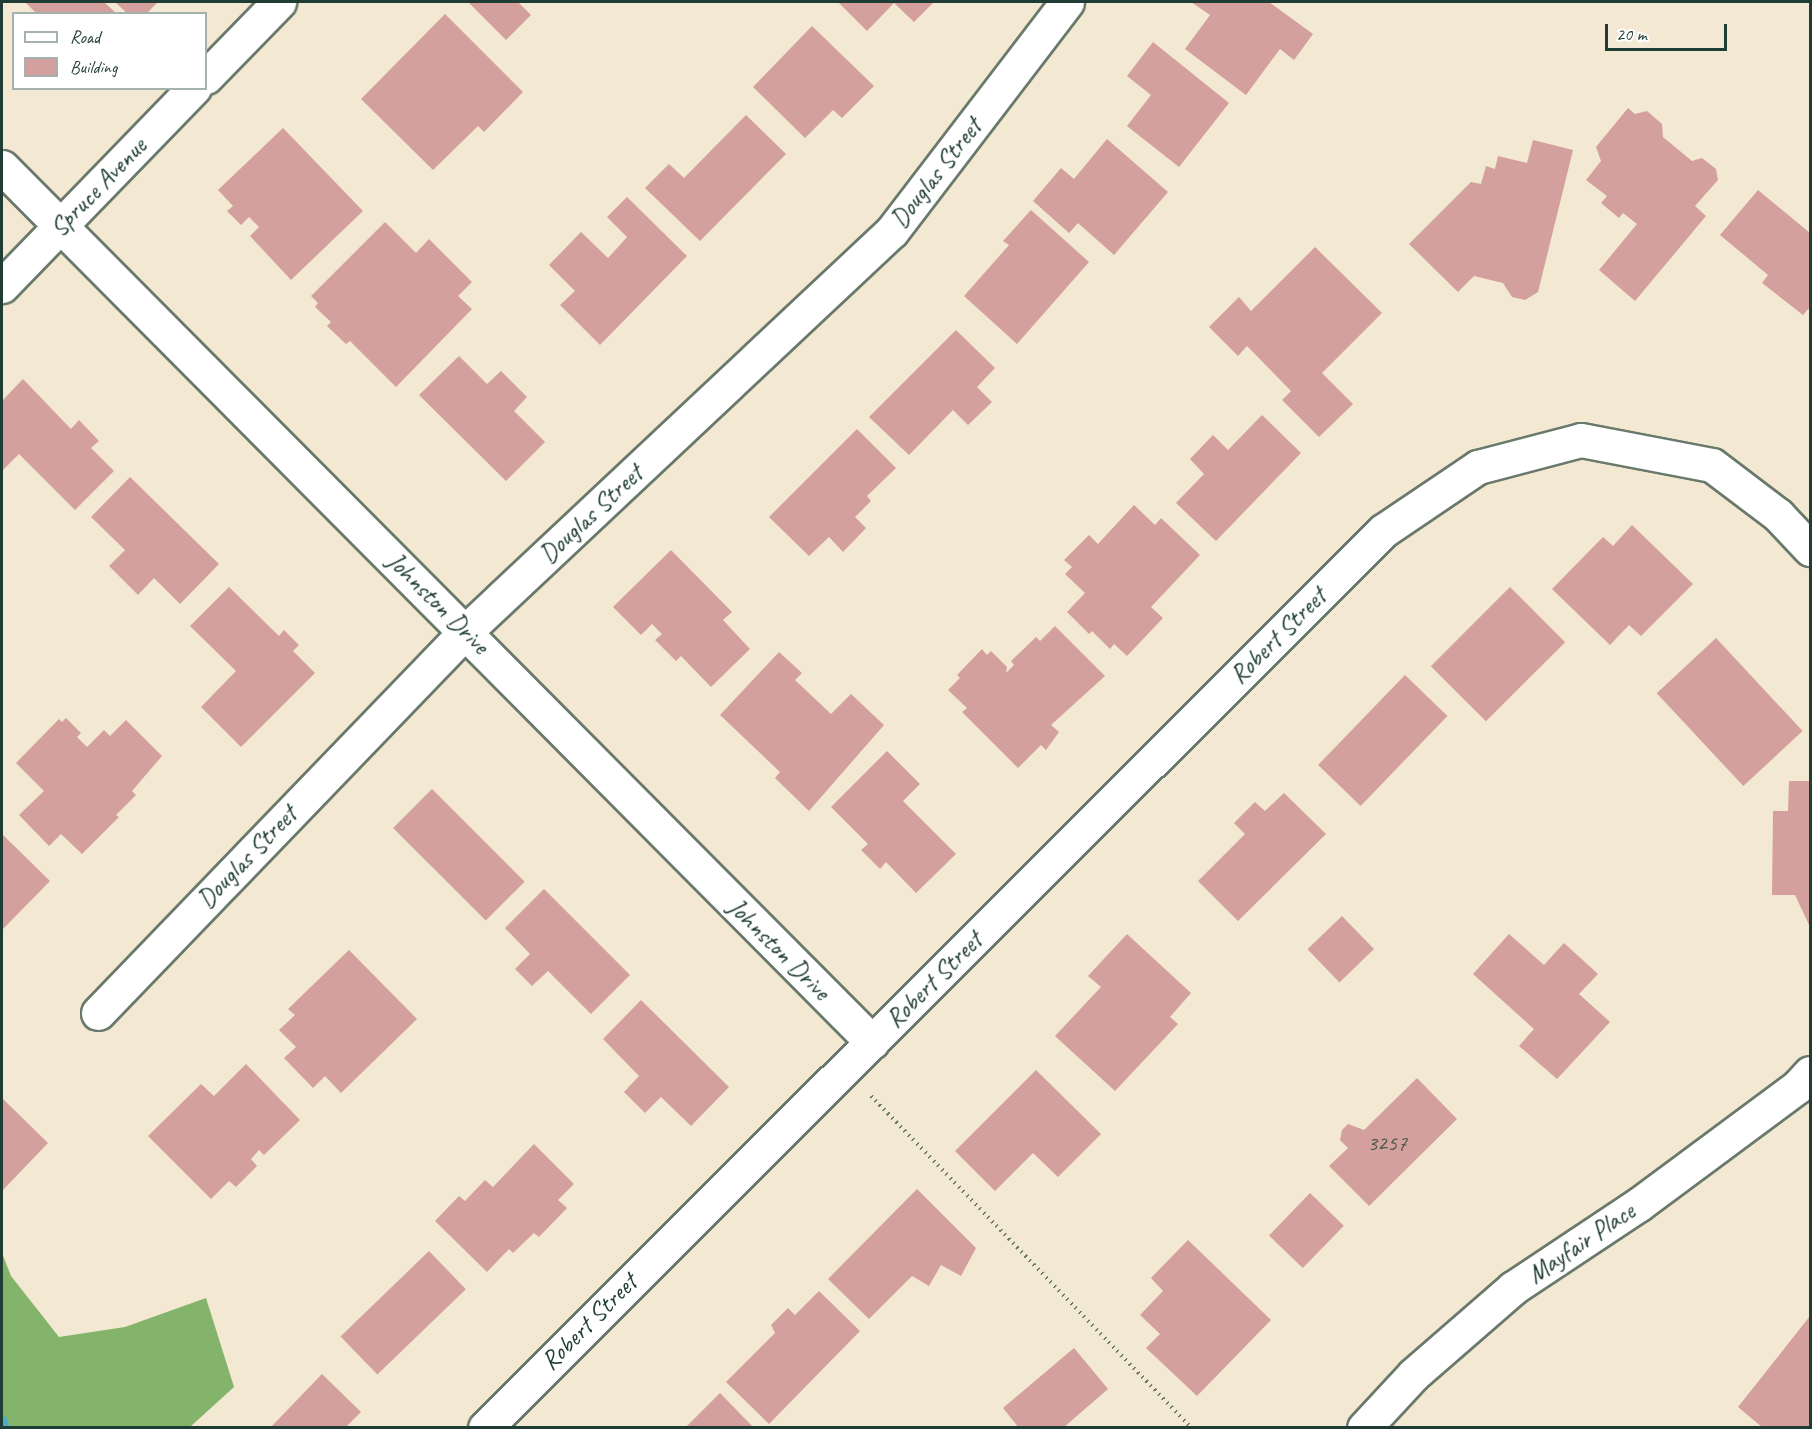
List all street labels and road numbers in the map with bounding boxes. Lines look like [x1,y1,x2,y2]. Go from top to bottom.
street label: Douglas Street [884,112,988,234]
street label: Spruce Avenue [43,131,153,243]
street label: Douglas Street [533,458,649,570]
street label: Johnston Drive [380,545,496,661]
street label: Robert Street [1223,581,1333,691]
street label: Douglas Street [191,799,303,915]
street label: Johnston Drive [721,891,837,1007]
street label: Robert Street [879,925,989,1035]
street label: Mayfair Place [1521,1196,1641,1290]
street label: Robert Street [534,1267,644,1377]

